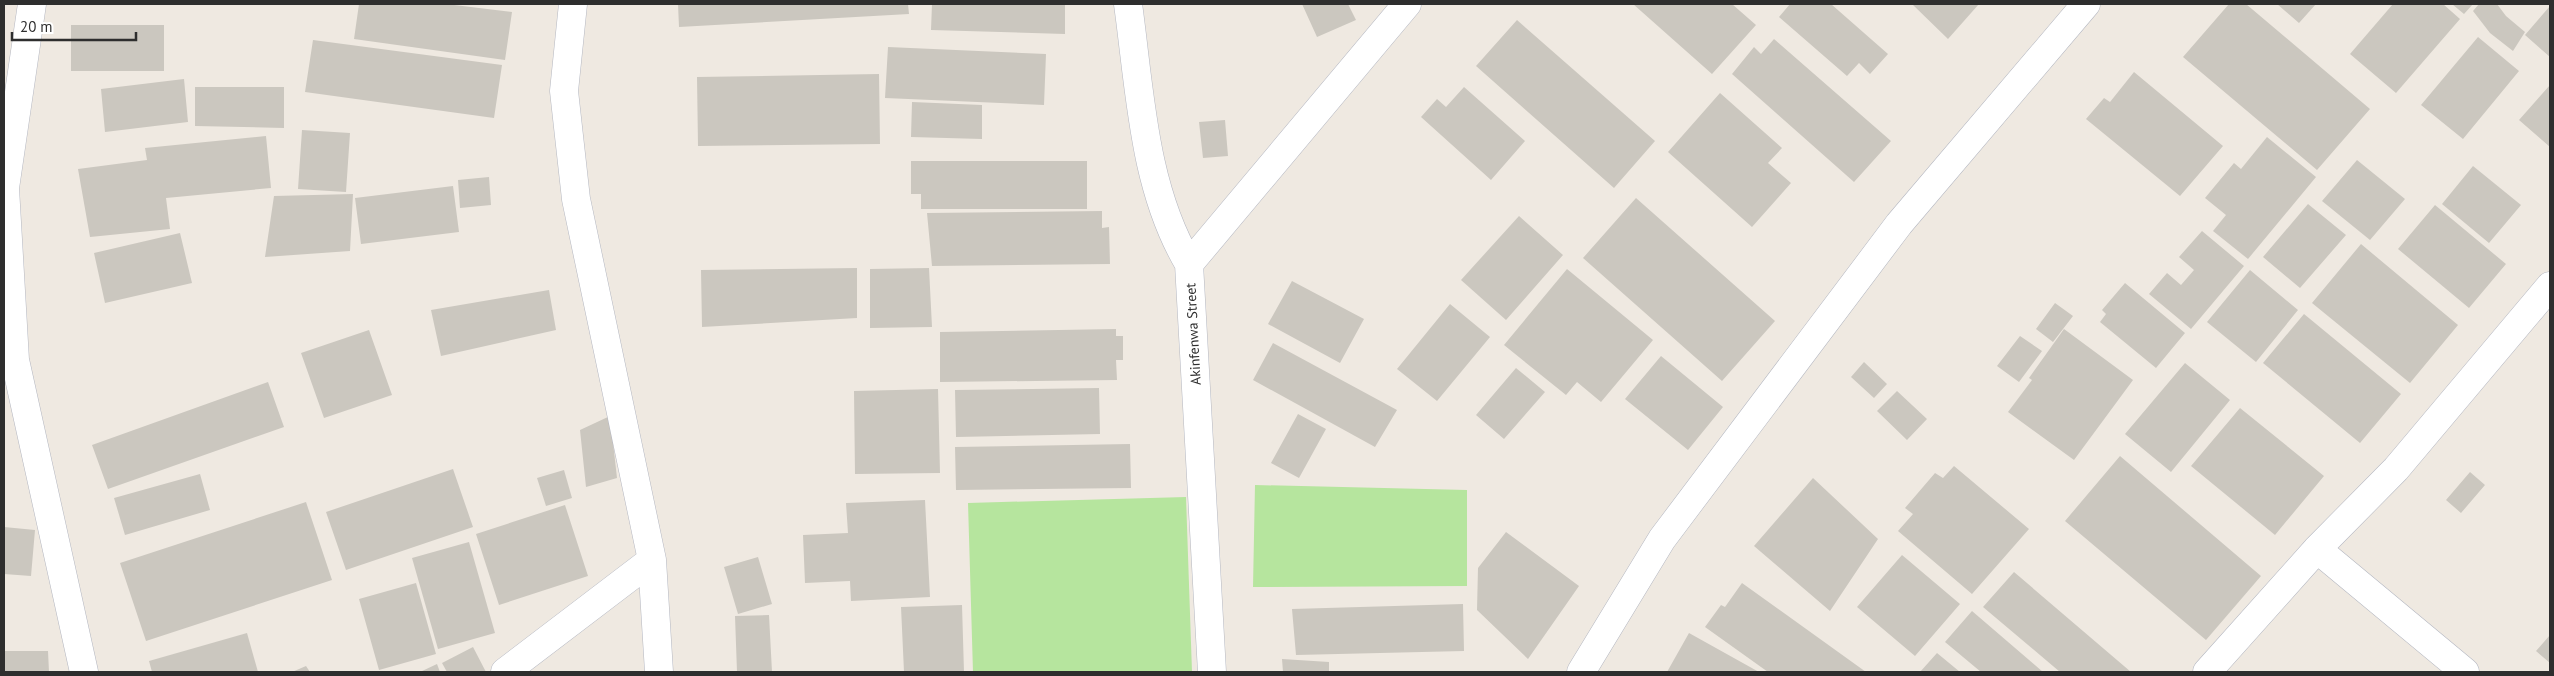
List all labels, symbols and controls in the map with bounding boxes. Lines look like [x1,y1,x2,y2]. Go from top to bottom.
scale bar [12,10,136,42]
text: 20 m [20,17,53,36]
street label: Akinfenwa Street [1181,282,1205,385]

